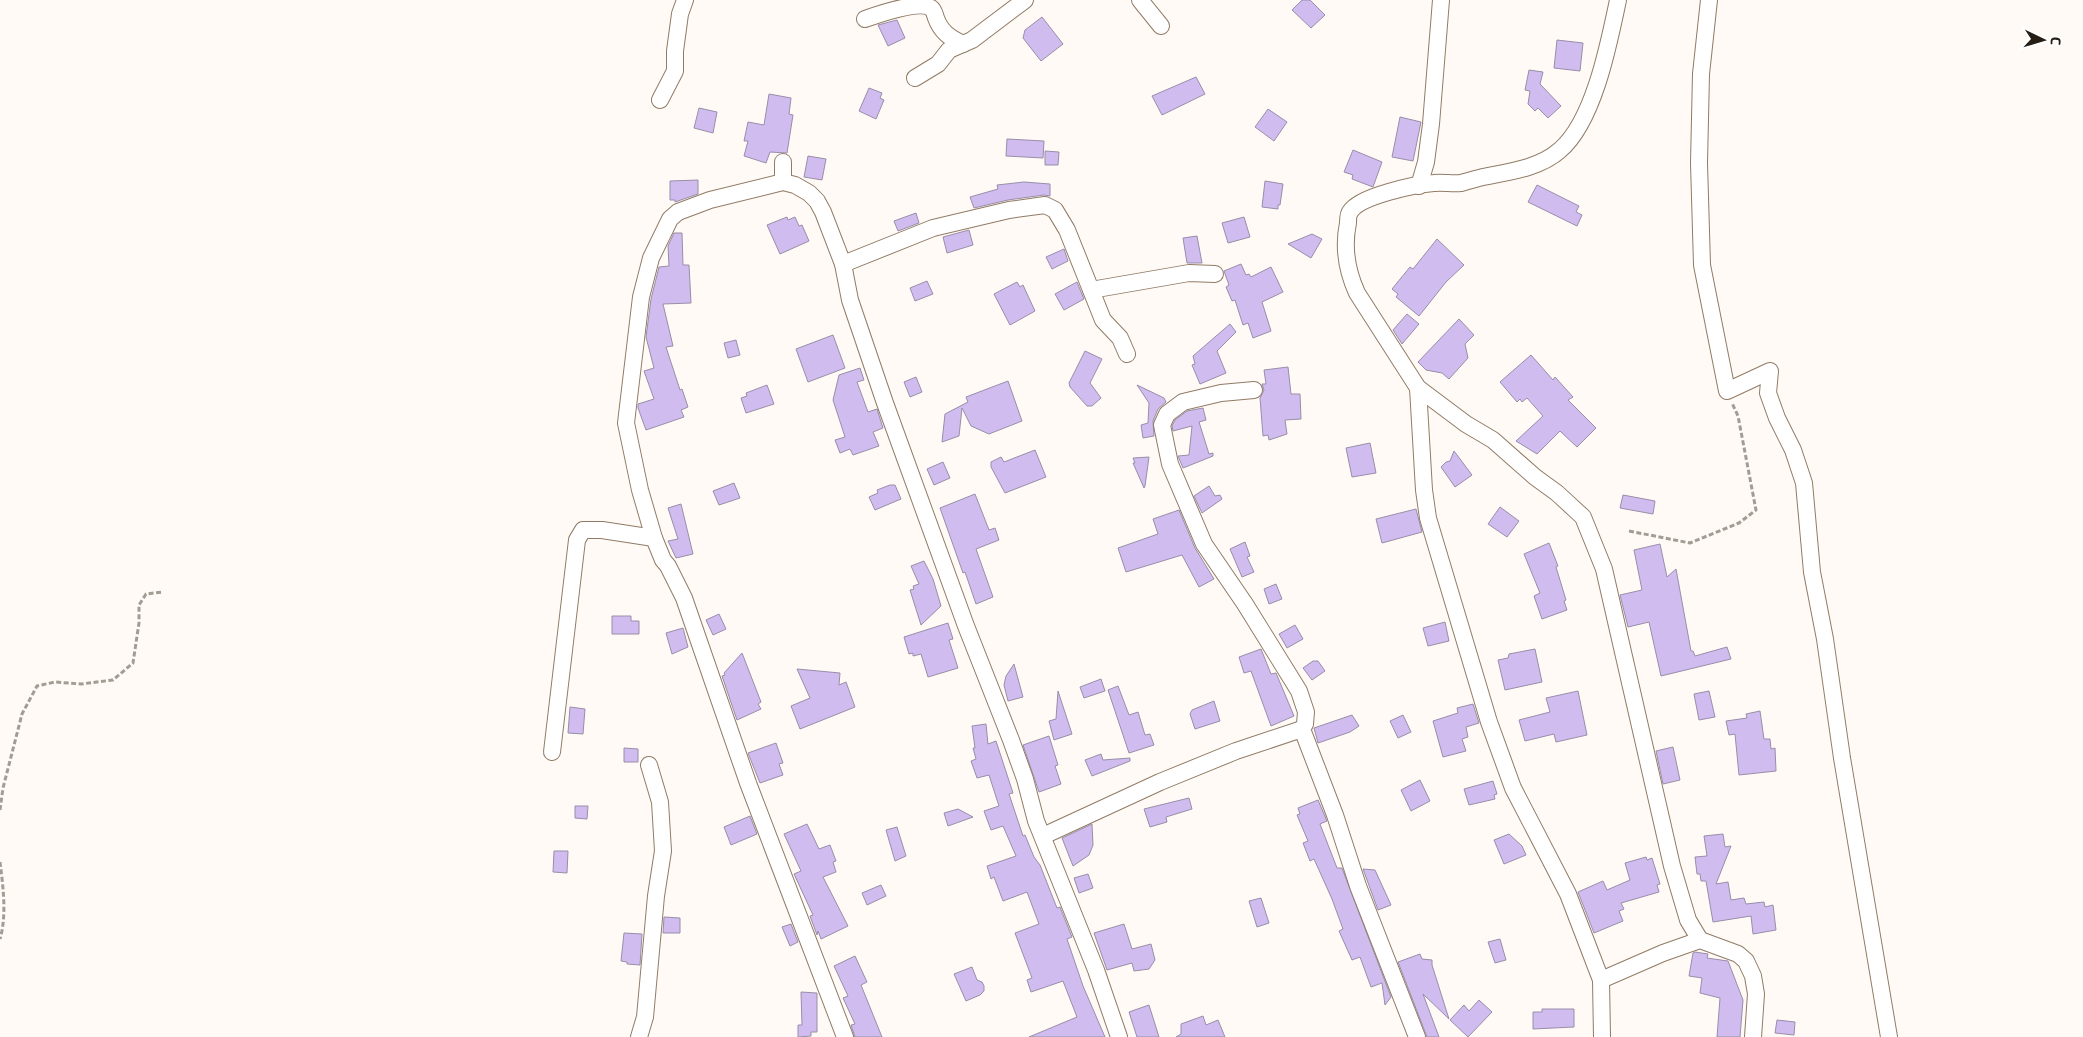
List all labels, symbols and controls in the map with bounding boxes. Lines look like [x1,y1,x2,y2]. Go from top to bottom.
north arrow [2018,15,2068,65]
text: С [2048,36,2065,46]

